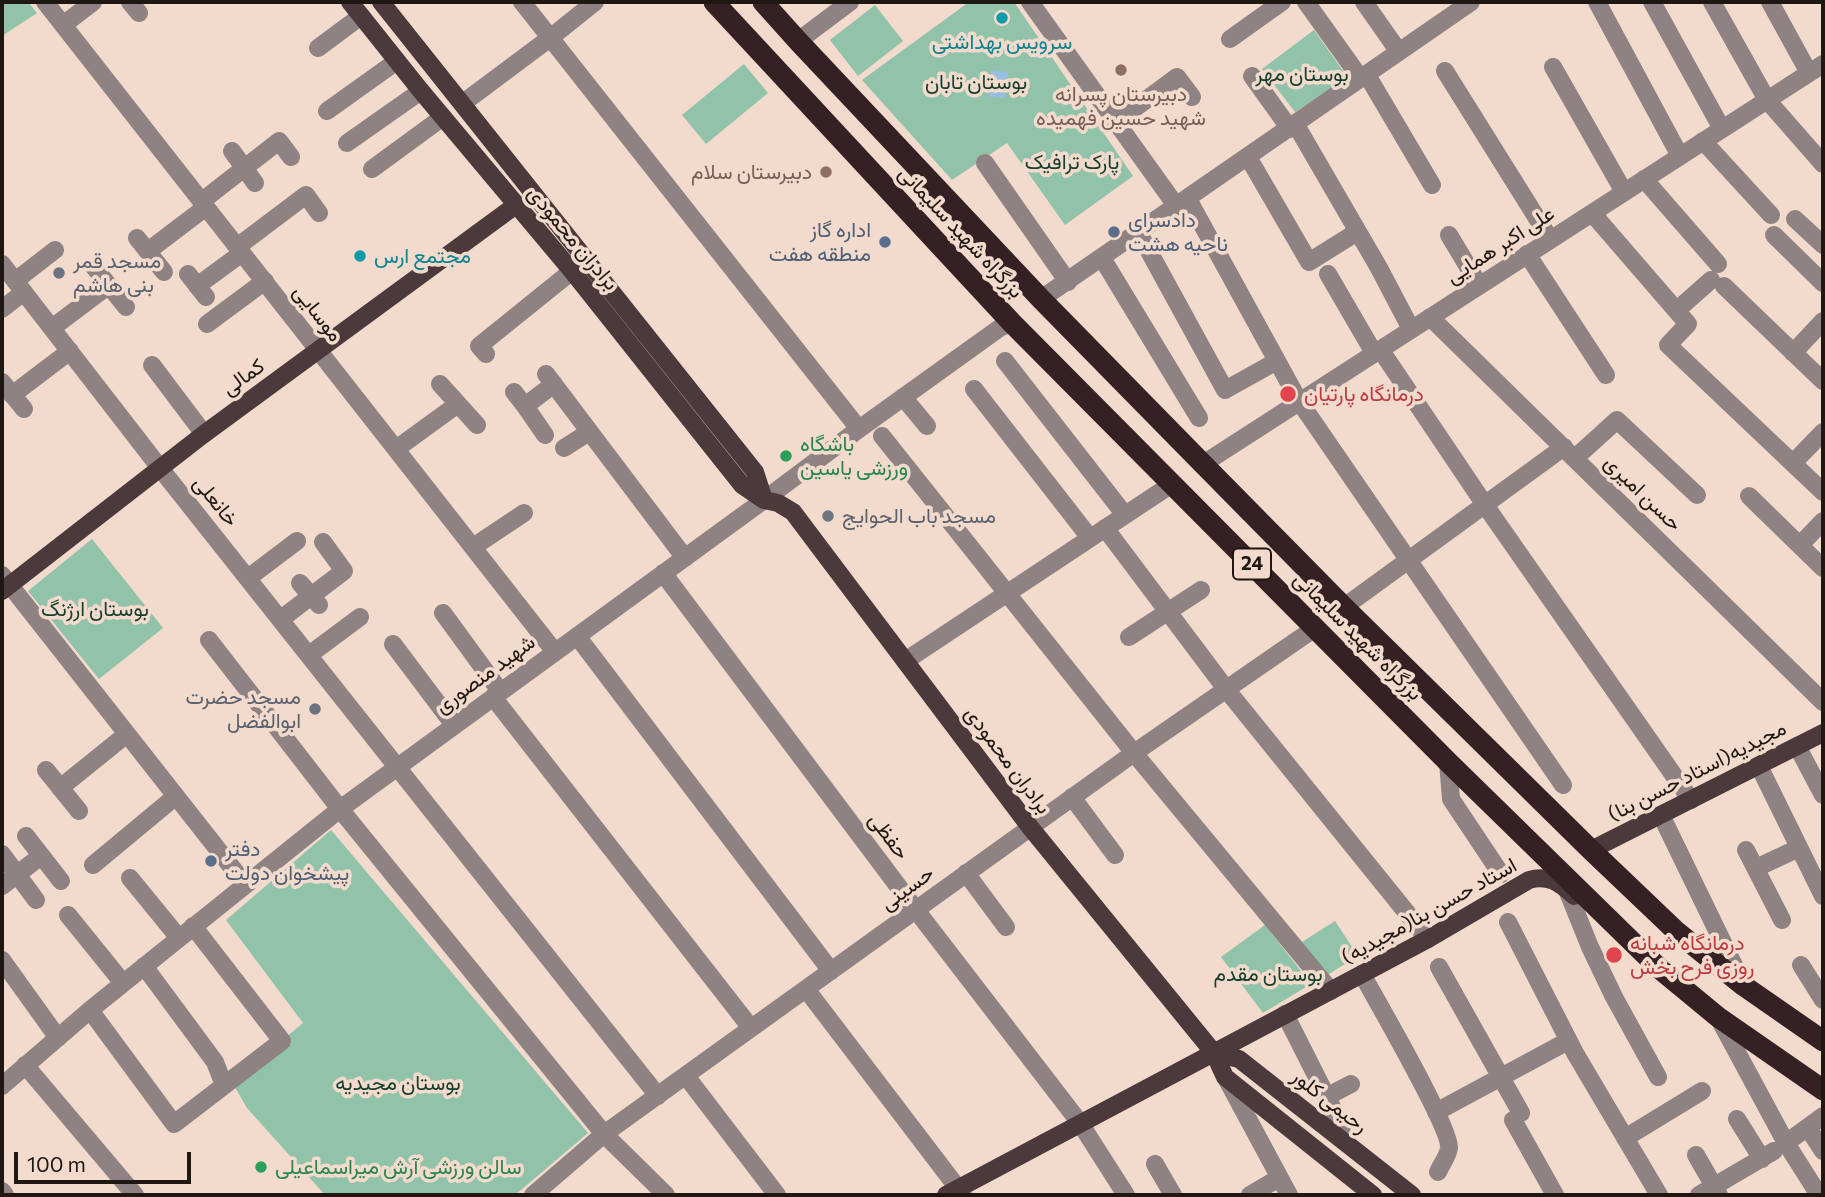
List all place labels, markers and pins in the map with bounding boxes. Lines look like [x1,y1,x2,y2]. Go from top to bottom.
marker: سرویس بهداشتی [994,10,1010,26]
place label: سرویس بهداشتی [932,29,1072,55]
marker: دبیرستان پسرانه شهید حسین فهمیده [1113,62,1129,78]
place label: دبیرستان پسرانه شهید حسین فهمیده [1036,81,1206,131]
place label: دبیرستان سلام [691,159,812,185]
marker: دبیرستان سلام [818,164,834,180]
place label: دادسرای ناحیه هشت [1128,207,1228,257]
place label: اداره گاز منطقه هفت [769,217,871,267]
marker: دادسرای ناحیه هشت [1106,224,1122,240]
marker: اداره گاز منطقه هفت [877,234,893,250]
place label: مجتمع ارس [374,243,471,269]
place label: مسجد قمر بنی هاشم [73,248,161,298]
marker: مجتمع ارس [352,248,368,264]
marker: مسجد قمر بنی هاشم [51,265,67,281]
place label: درمانگاه پارتیان [1304,381,1424,407]
marker: درمانگاه پارتیان [1278,384,1298,404]
place label: باشگاه ورزشی یاسین [800,431,908,481]
marker: باشگاه ورزشی یاسین [778,448,794,464]
place label: مسجد باب الحوایج [842,503,996,529]
marker: مسجد باب الحوایج [820,508,836,524]
place label: مسجد حضرت ابوالفضل [186,684,301,734]
marker: مسجد حضرت ابوالفضل [307,701,323,717]
place label: دفتر پیشخوان دولت [225,836,349,886]
marker: دفتر پیشخوان دولت [203,853,219,869]
place label: درمانگاه شبانه روزی فرح بخش [1630,930,1754,980]
marker: درمانگاه شبانه روزی فرح بخش [1604,945,1624,965]
place label: سالن ورزشی آرش میراسماعیلی [275,1154,522,1180]
marker: سالن ورزشی آرش میراسماعیلی [253,1159,269,1175]

